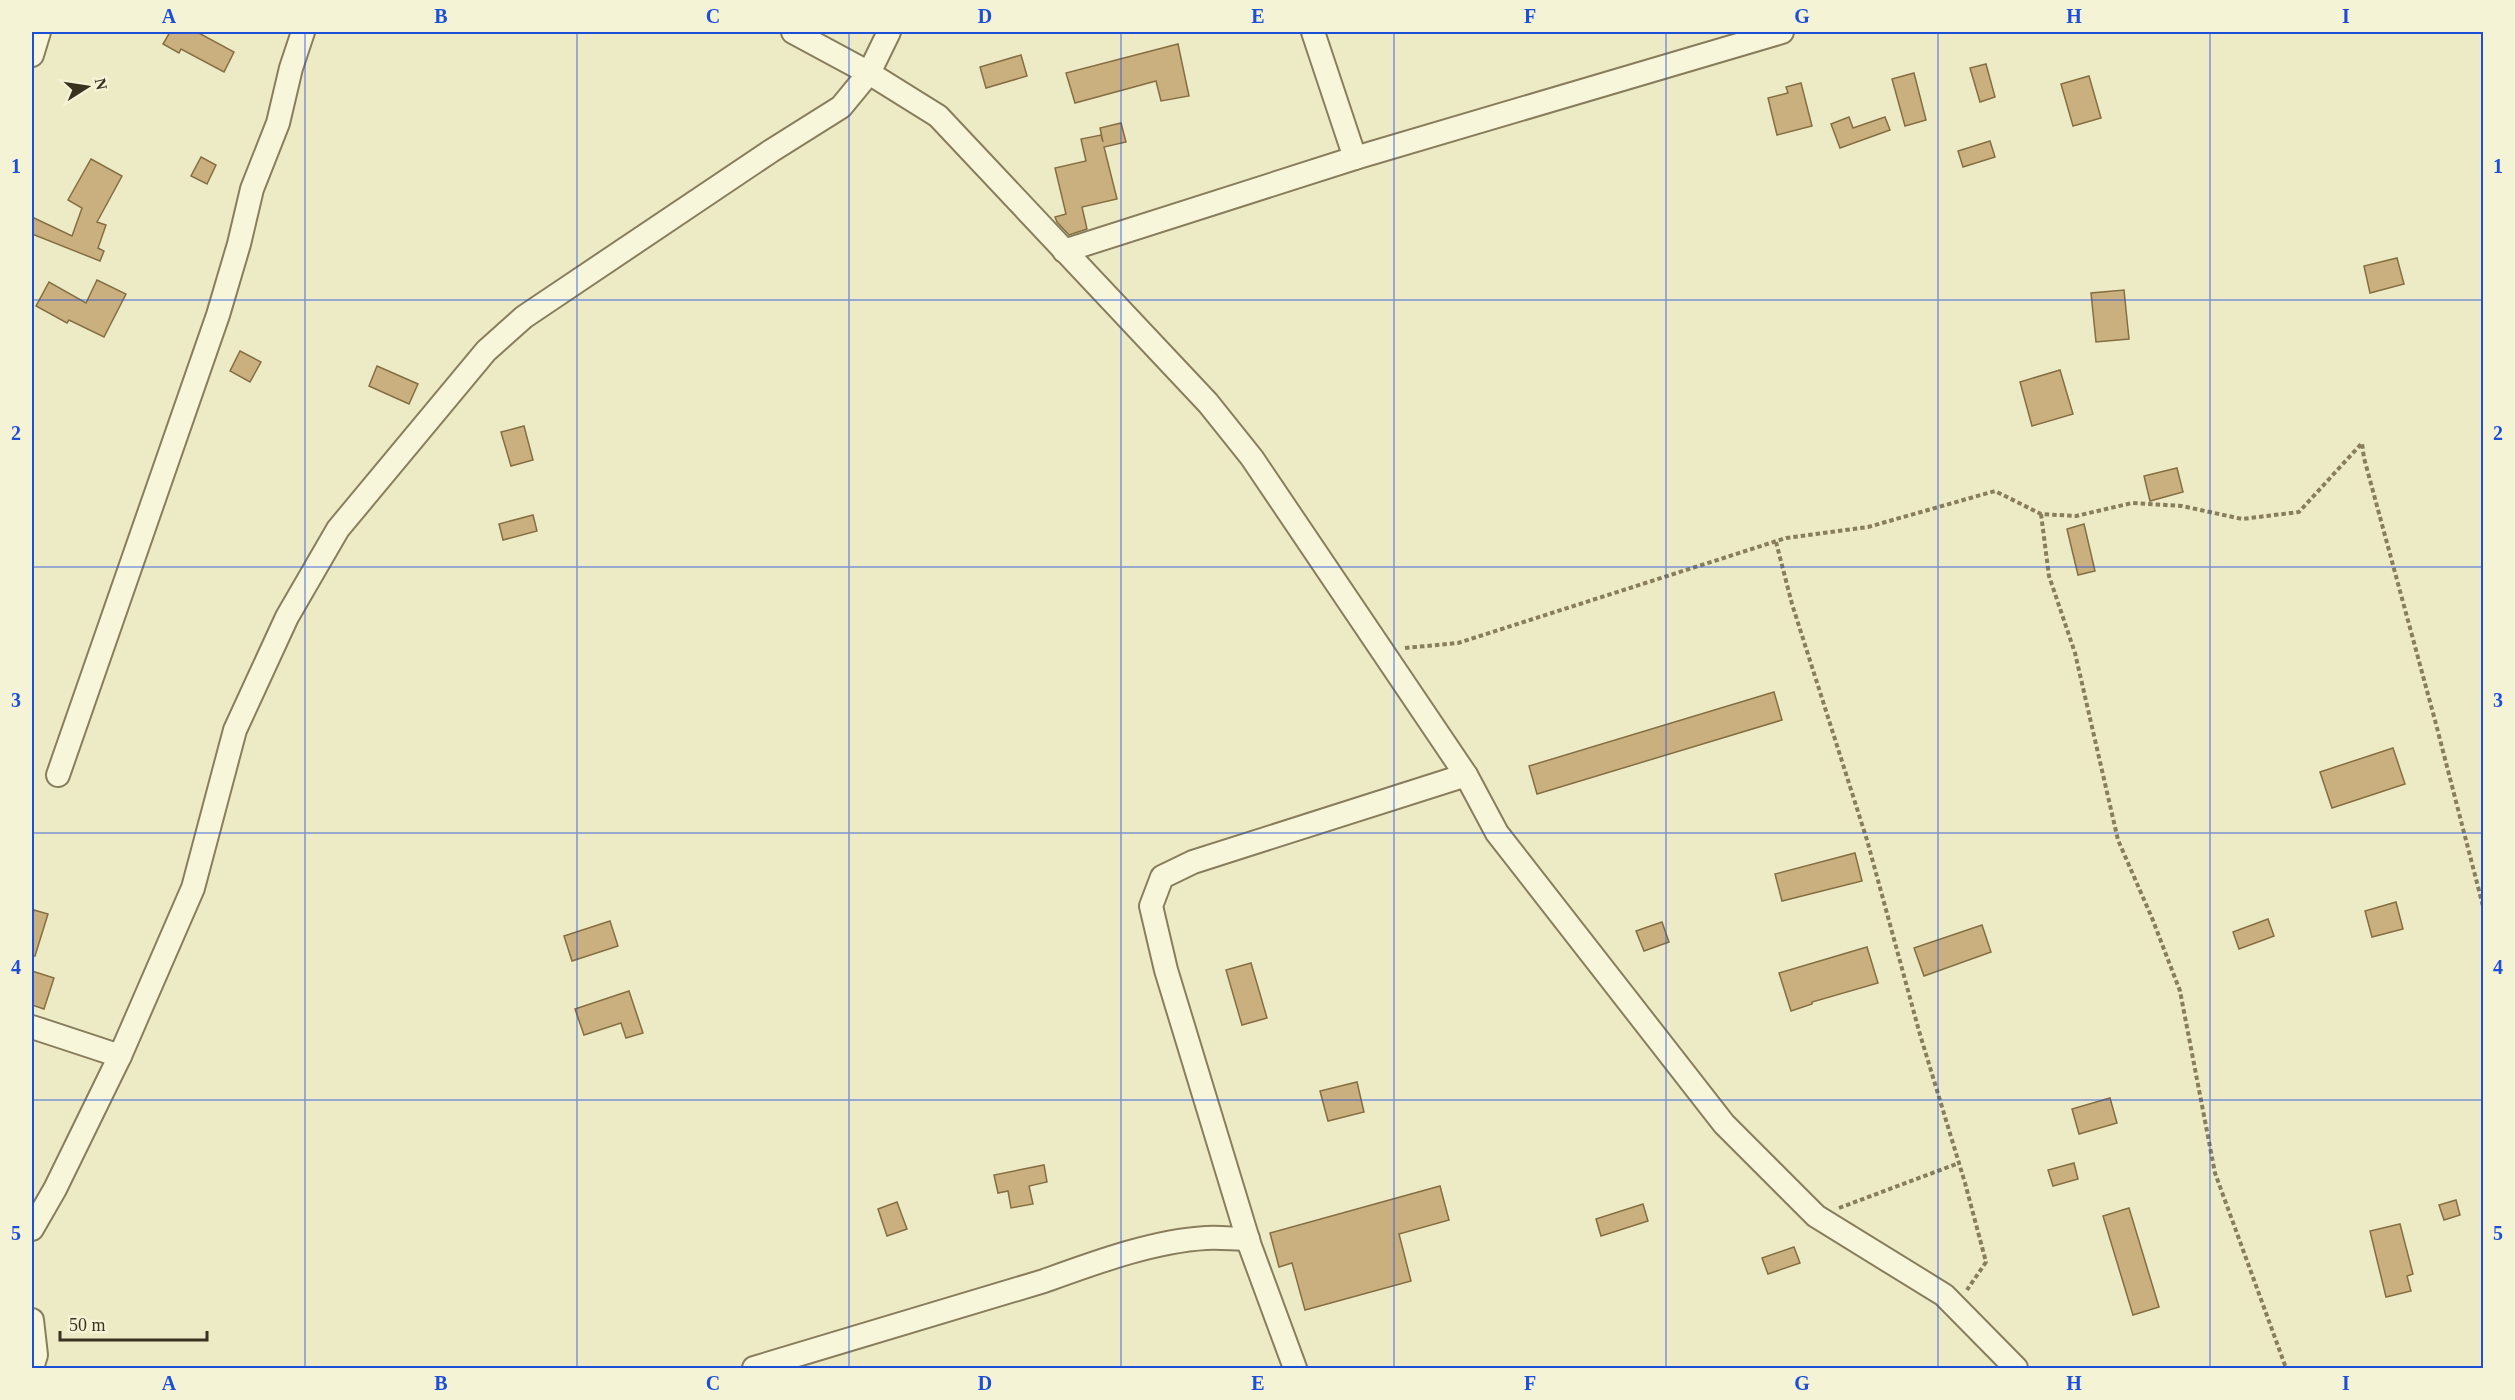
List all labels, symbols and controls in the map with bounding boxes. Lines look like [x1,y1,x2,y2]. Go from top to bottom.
text: A [162,5,177,27]
text: B [434,5,448,27]
text: C [706,5,720,27]
text: D [978,5,992,27]
text: E [1251,5,1265,27]
text: F [1524,5,1536,27]
text: G [1794,5,1810,27]
text: H [2066,5,2082,27]
text: I [2342,5,2350,27]
north arrow [57,57,117,117]
text: N [92,77,111,92]
text: 1 [11,155,21,177]
text: 1 [2493,155,2503,177]
text: 2 [11,422,21,444]
text: 2 [2493,422,2503,444]
text: 3 [11,689,21,711]
text: 3 [2493,689,2503,711]
text: 4 [11,956,21,978]
text: 4 [2493,956,2503,978]
text: 5 [11,1222,21,1244]
text: 5 [2493,1222,2503,1244]
scale bar [60,1304,207,1342]
text: 50 m [69,1315,106,1335]
text: A [162,1372,177,1394]
text: B [434,1372,448,1394]
text: C [706,1372,720,1394]
text: D [978,1372,992,1394]
text: E [1251,1372,1265,1394]
text: F [1524,1372,1536,1394]
text: G [1794,1372,1810,1394]
text: H [2066,1372,2082,1394]
text: I [2342,1372,2350,1394]

